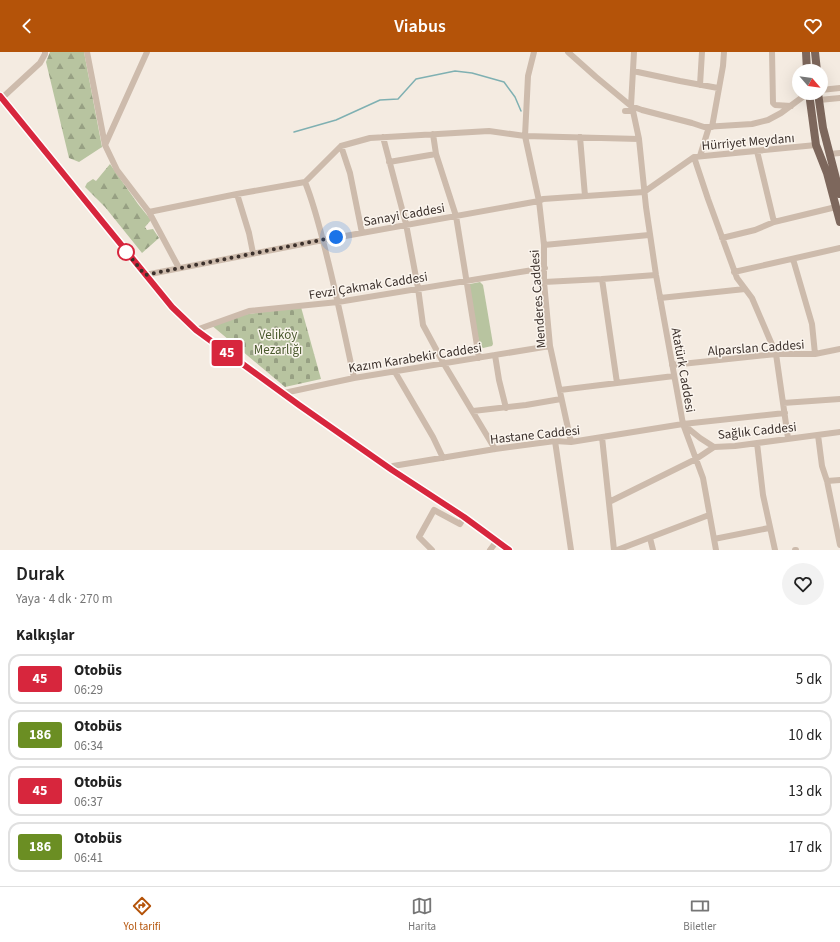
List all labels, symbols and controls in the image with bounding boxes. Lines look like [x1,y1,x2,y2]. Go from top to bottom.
text: Viabus [394,14,446,39]
icon: back [16,15,38,37]
icon: heart [802,15,824,37]
north arrow [792,64,828,100]
map controls [792,64,828,100]
street label: Hürriyet Meydanı [701,129,795,155]
street label: Sanayi Caddesi [362,199,446,231]
your location [326,227,346,247]
unlabelled marker [117,243,135,261]
street label: Menderes Caddesi [526,249,550,349]
street label: Fevzi Çakmak Caddesi [307,268,429,304]
park label: Veliköy Mezarlığı [254,326,302,359]
street label: Atatürk Caddesi [667,326,699,414]
street label: Alparslan Caddesi [707,336,805,360]
street label: Kazım Karabekir Caddesi [347,339,483,377]
line badge: 45 [209,340,245,366]
text: 45 [220,343,234,363]
street label: Sağlık Caddesi [717,418,797,444]
street label: Hastane Caddesi [489,421,581,449]
text: Durak [16,561,65,588]
button: heart [782,563,824,605]
text: Yaya · 4 dk · 270 m [16,590,113,608]
text: Kalkışlar [16,625,75,646]
text: Otobüs [74,660,122,681]
text: 45 [33,669,47,689]
text: 5 dk [796,669,822,690]
text: 06:29 [74,681,103,699]
text: Otobüs [74,716,122,737]
text: 186 [29,725,51,745]
text: 10 dk [788,725,822,746]
text: 06:34 [74,737,103,755]
text: Otobüs [74,772,122,793]
text: 45 [33,781,47,801]
text: 13 dk [788,781,822,802]
text: 06:37 [74,793,103,811]
text: Otobüs [74,828,122,849]
text: 186 [29,837,51,857]
text: 17 dk [788,837,822,858]
text: 06:41 [74,849,103,867]
tab: Yol tarifi [124,895,161,934]
tab: Harita [408,895,436,934]
tab: Biletler [683,895,716,934]

